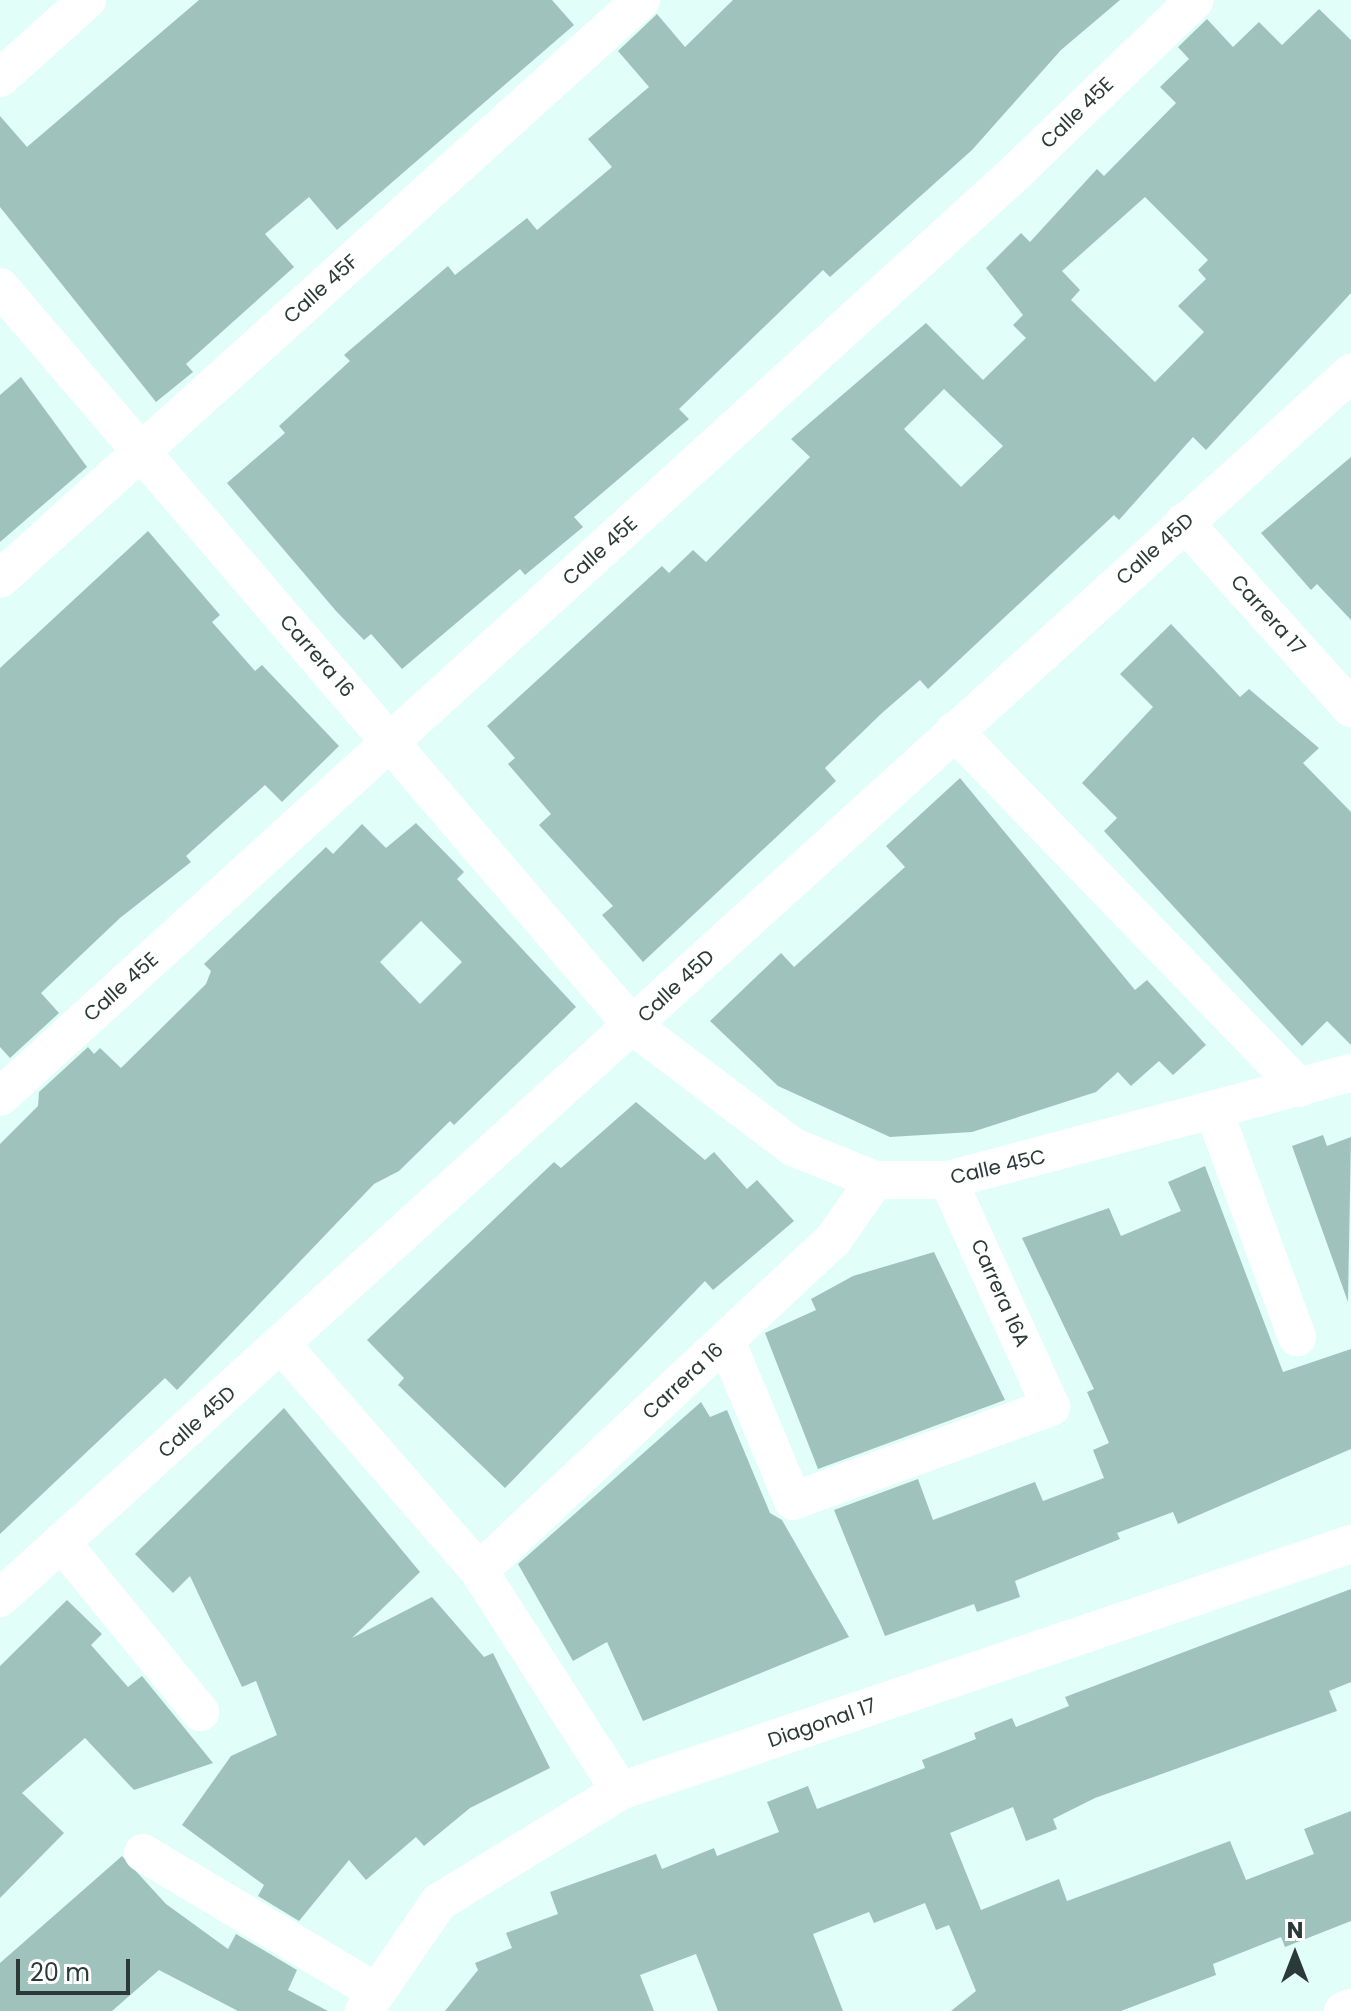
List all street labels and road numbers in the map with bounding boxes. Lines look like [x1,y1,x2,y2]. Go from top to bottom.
street label: Calle 45E [1036,72,1118,154]
street label: Calle 45F [279,249,363,329]
street label: Calle 45D [1111,508,1199,590]
street label: Calle 45E [558,511,642,591]
street label: Carrera 17 [1226,570,1310,660]
street label: Carrera 16 [275,610,359,702]
street label: Calle 45D [633,945,719,1027]
street label: Calle 45E [79,947,163,1027]
street label: Calle 45C [948,1144,1048,1190]
street label: Carrera 16A [966,1236,1034,1350]
street label: Carrera 16 [638,1338,728,1424]
street label: Calle 45D [153,1381,241,1463]
street label: Diagonal 17 [765,1693,879,1753]

